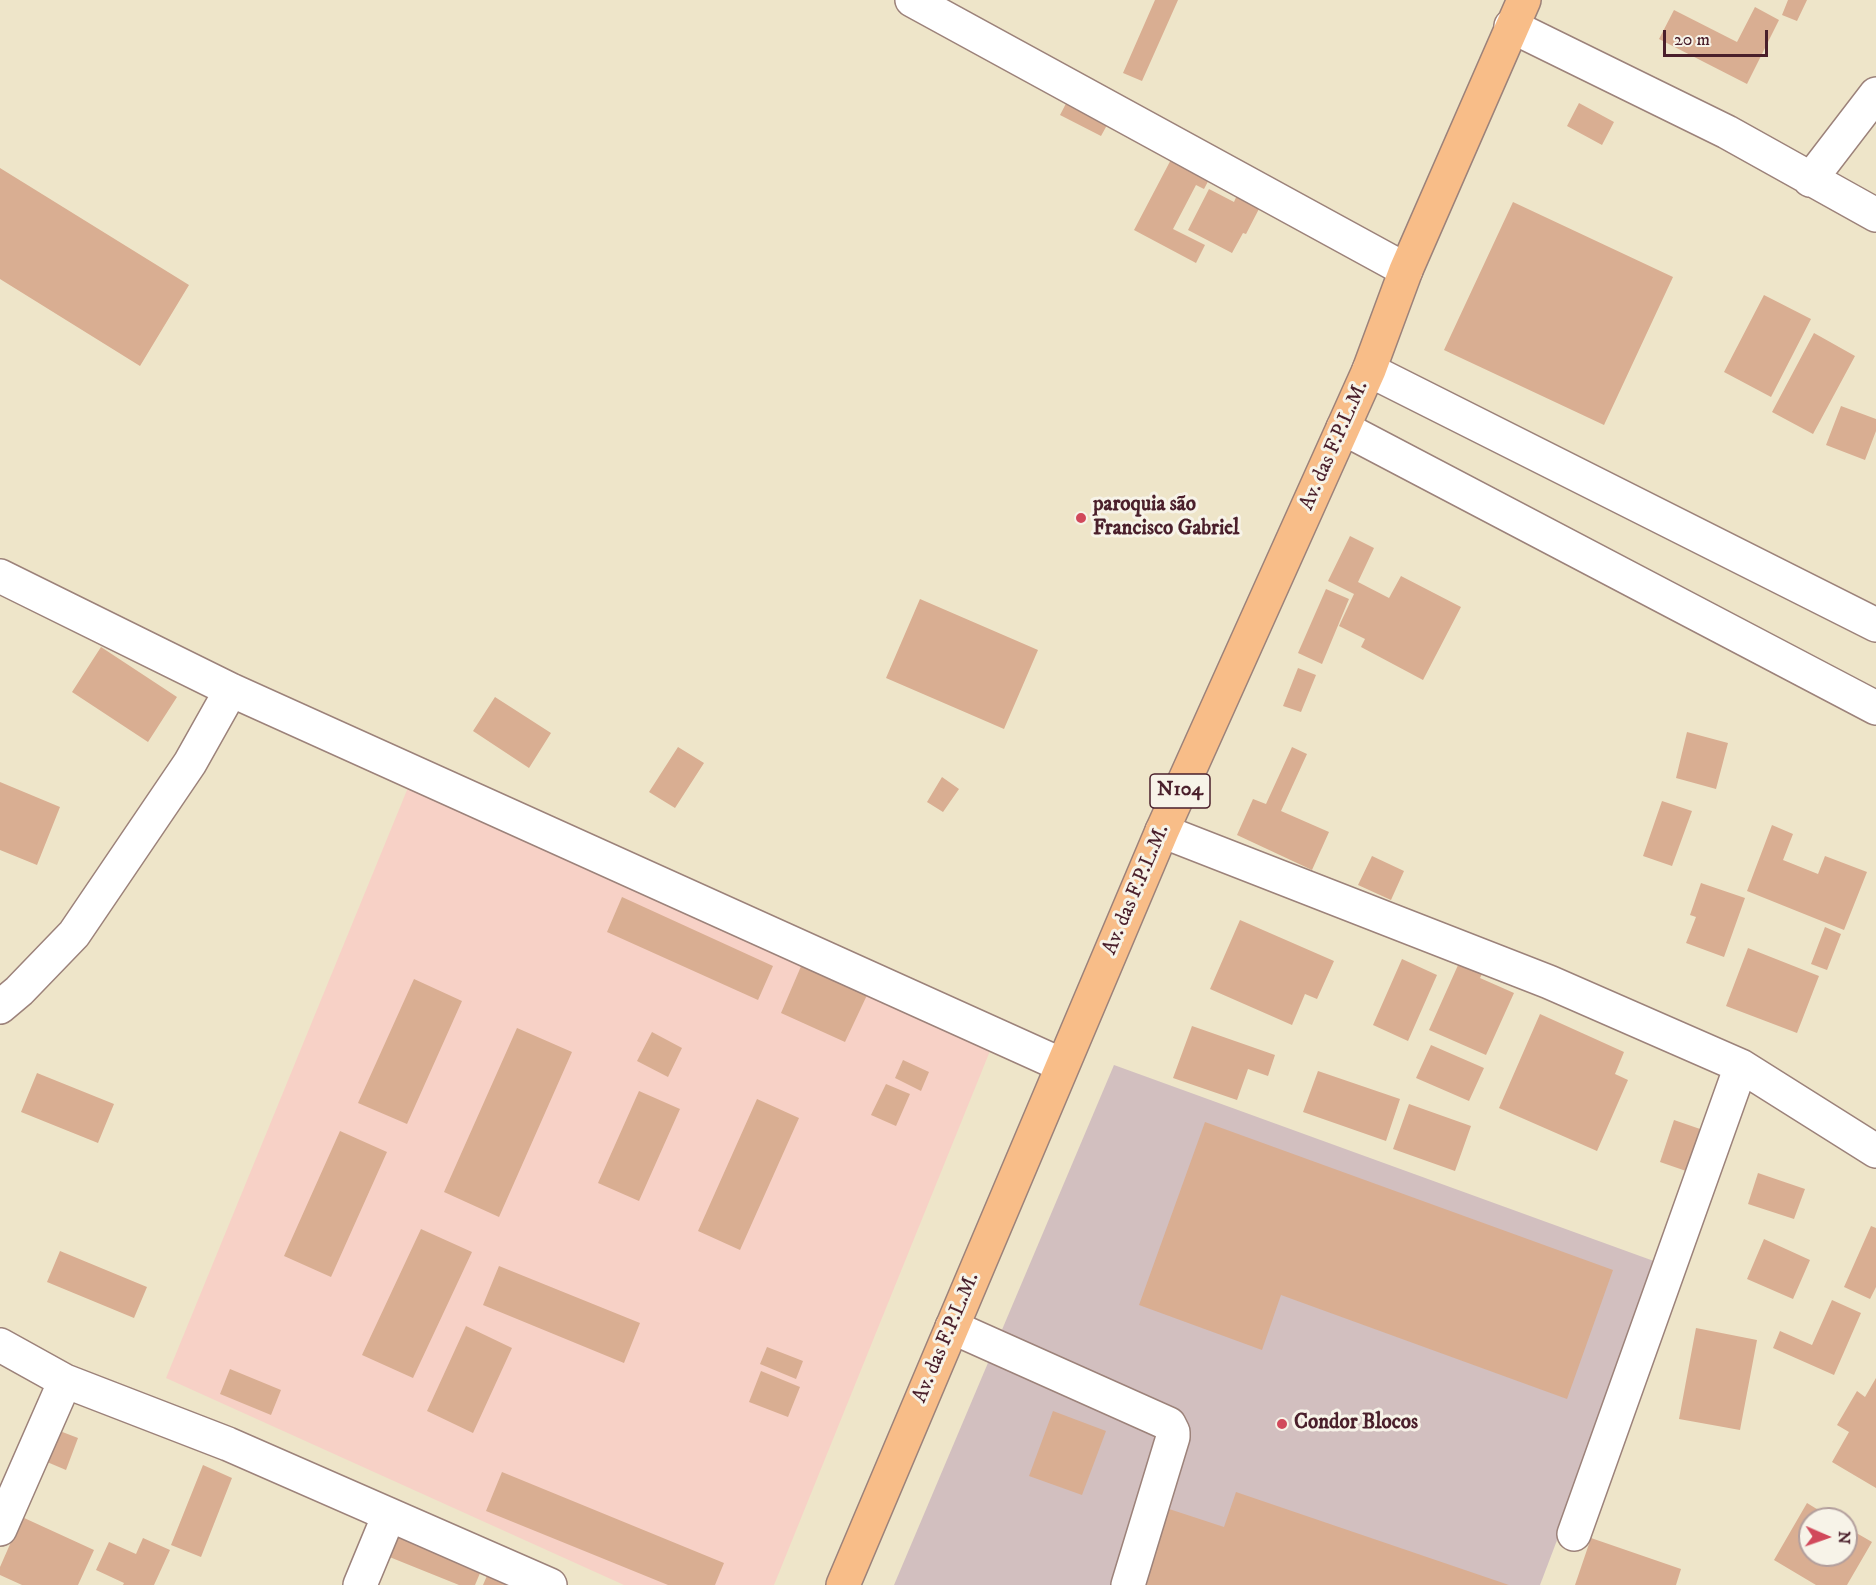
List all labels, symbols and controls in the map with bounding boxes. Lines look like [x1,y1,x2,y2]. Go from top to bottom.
scale bar [1666,18,1771,56]
text: 20 m [1674,29,1710,51]
street label: Av. das F.P.L.M. [1295,377,1375,515]
place label: paroquia são Francisco Gabriel [1093,493,1239,543]
marker: paroquia são Francisco Gabriel [1074,511,1088,525]
road number: N104 [1150,774,1210,808]
street label: Av. das F.P.L.M. [1098,821,1176,959]
street label: Av. das F.P.L.M. [908,1269,986,1407]
place label: Condor Blocos [1294,1411,1418,1437]
marker: Condor Blocos [1275,1417,1289,1431]
north arrow [1798,1507,1858,1567]
text: N [1834,1531,1854,1544]

